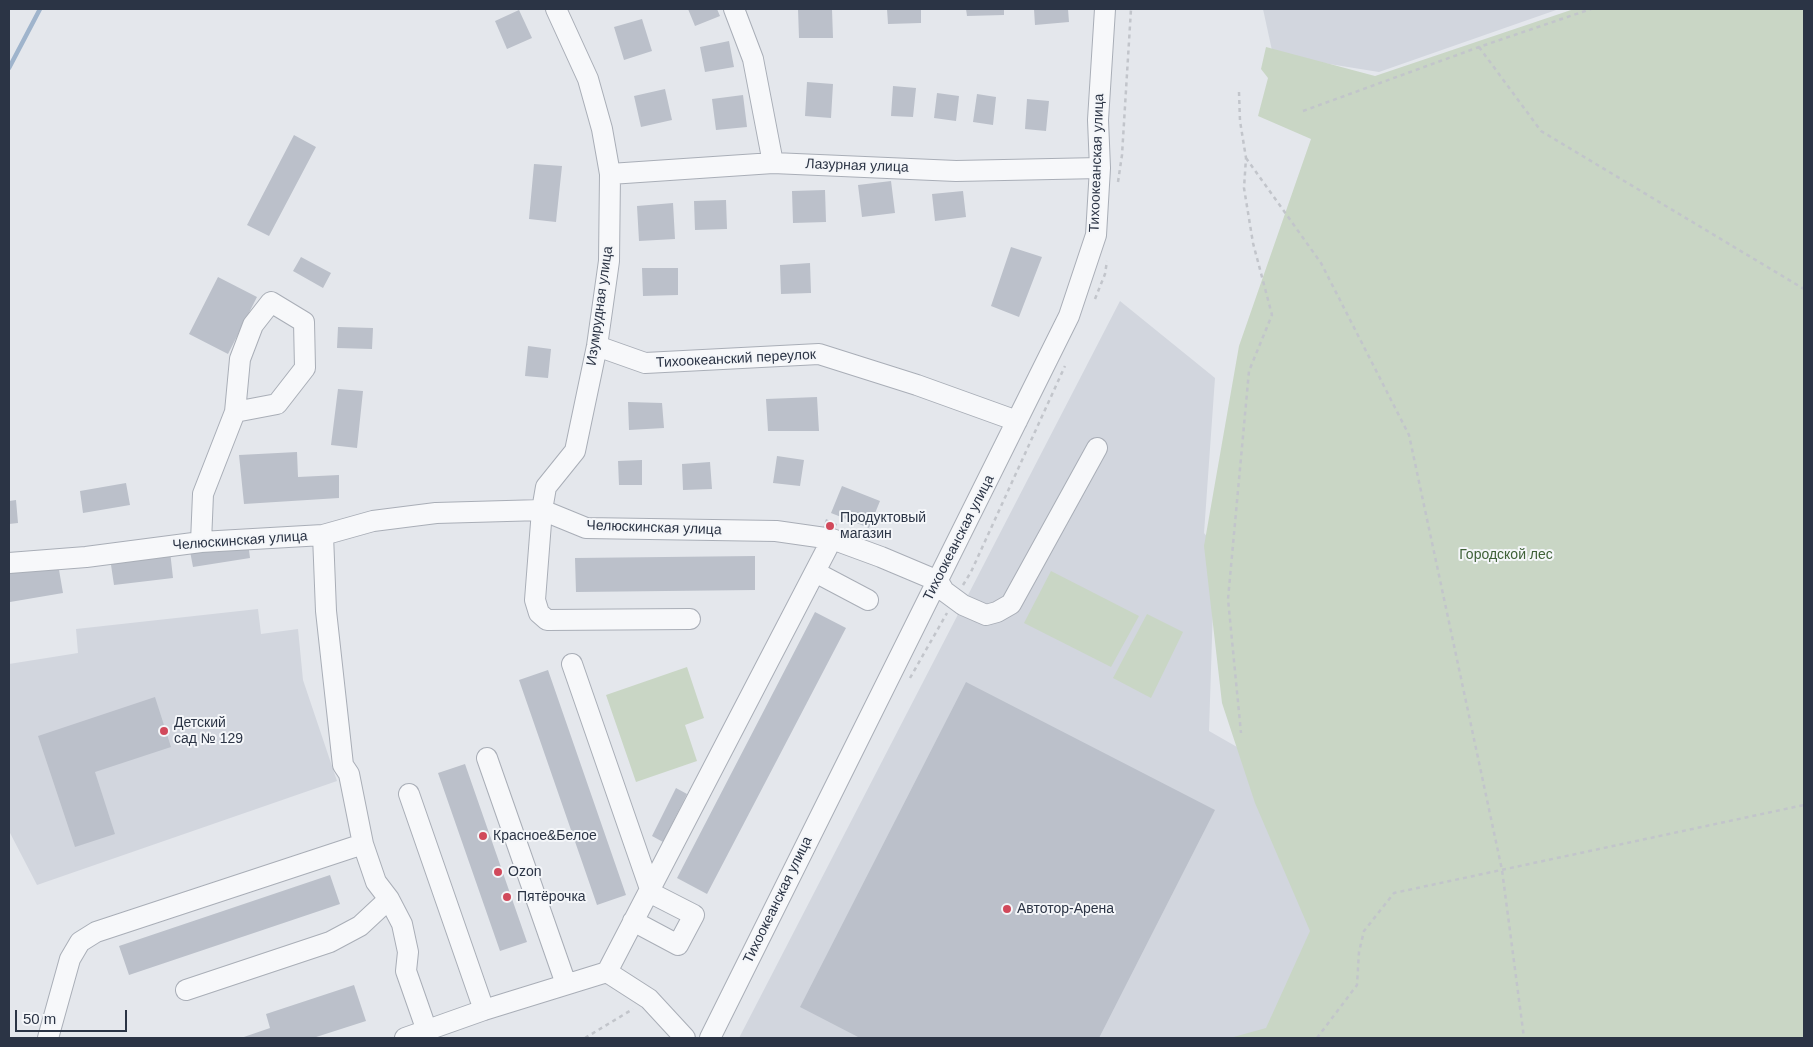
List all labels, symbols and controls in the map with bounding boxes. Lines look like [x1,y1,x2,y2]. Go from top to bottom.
street label: Тихоокеанская улица [1086,93,1108,233]
street label: Лазурная улица [805,156,909,176]
street label: Изумрудная улица [583,245,617,367]
street label: Тихоокеанский переулок [656,346,816,372]
street label: Тихоокеанская улица [920,472,998,604]
place label: Продуктовый магазин [840,510,926,542]
street label: Челюскинская улица [586,517,722,539]
marker: Продуктовый магазин [824,520,836,532]
street label: Челюскинская улица [172,528,308,554]
park label: Городской лес [1459,547,1553,563]
place label: Детский сад № 129 [174,715,243,748]
marker: Детский сад № 129 [158,725,170,737]
place label: Красное&Белое [493,828,597,844]
marker: Красное&Белое [477,830,489,842]
street label: Тихоокеанская улица [740,834,816,966]
place label: Ozon [508,864,541,880]
marker: Ozon [492,866,504,878]
place label: Пятёрочка [517,889,586,905]
marker: Пятёрочка [501,891,513,903]
place label: Автотор-Арена [1017,901,1114,917]
marker: Автотор-Арена [1001,903,1013,915]
scale bar [18,1000,130,1032]
text: 50 m [23,1010,56,1027]

